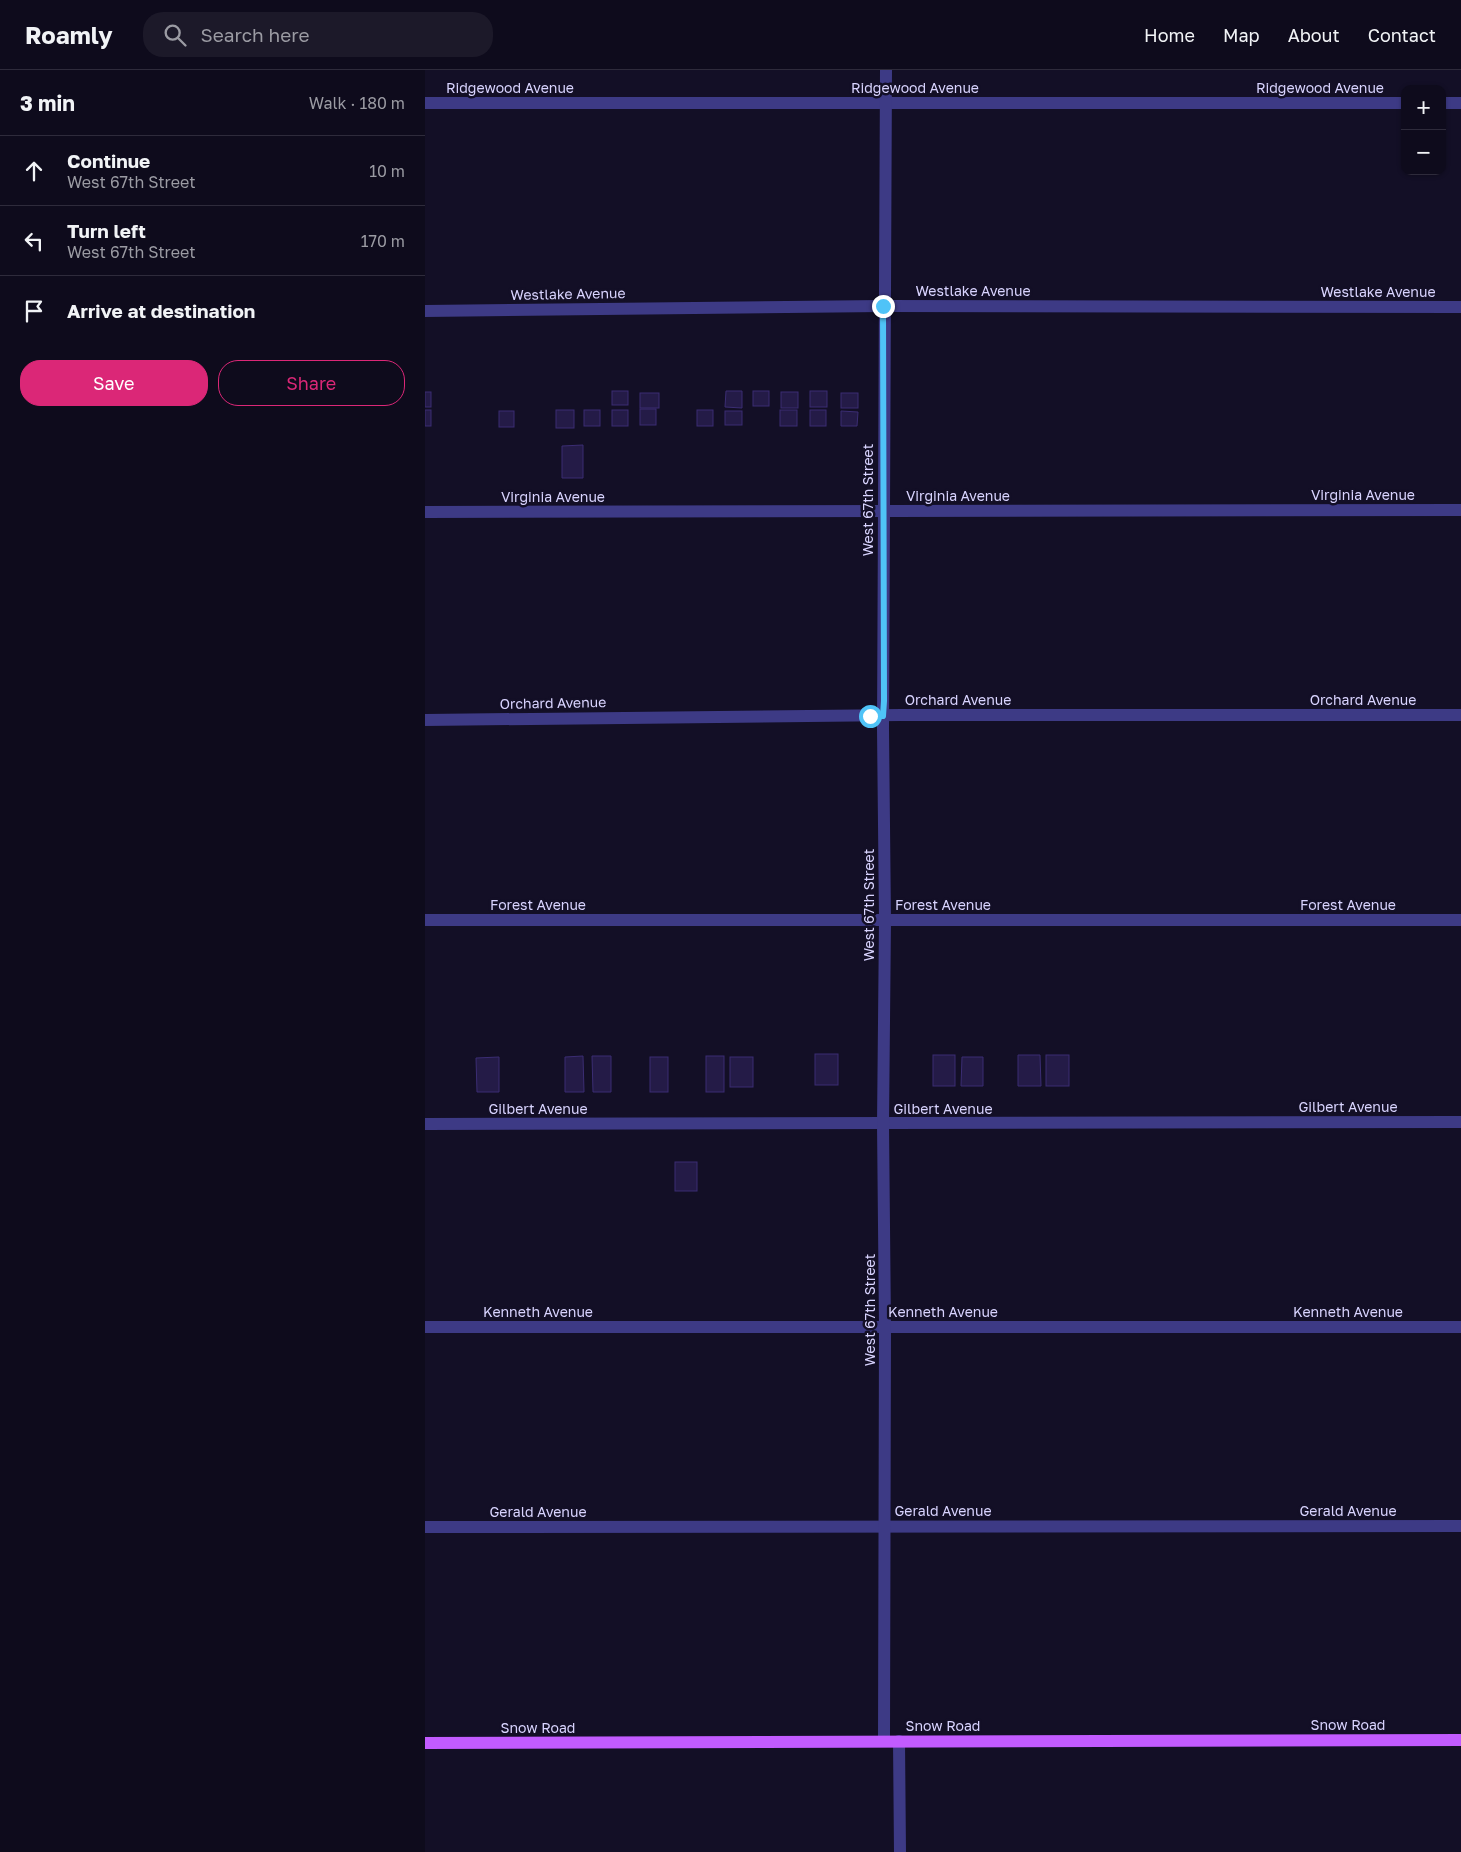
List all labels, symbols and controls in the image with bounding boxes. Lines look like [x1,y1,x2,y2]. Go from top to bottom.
search box [143,12,493,57]
text: Roamly [25,20,113,49]
icon: search [161,21,189,49]
text: Search here [201,23,309,46]
text: Home [1144,24,1195,46]
text: Map [1223,24,1260,46]
text: About [1288,24,1340,46]
text: Contact [1368,24,1436,46]
street label: Ridgewood Avenue [446,79,574,96]
street label: Ridgewood Avenue [851,79,979,96]
street label: Ridgewood Avenue [1256,79,1384,96]
map controls [1401,85,1446,175]
button: + [1401,85,1446,130]
text: 3 min [20,90,75,116]
text: Walk · 180 m [309,93,405,113]
button: − [1401,130,1446,175]
text: Continue [67,149,150,172]
icon: ahead [20,157,48,185]
text: 10 m [369,161,405,181]
text: West 67th Street [67,172,196,192]
text: Turn left [67,219,146,242]
icon: left [20,227,48,255]
text: 170 m [361,231,405,251]
text: West 67th Street [67,242,196,262]
street label: Westlake Avenue [915,282,1031,299]
street label: Westlake Avenue [1320,283,1436,300]
street label: Westlake Avenue [510,284,626,303]
route end [872,295,895,318]
icon: arrive [20,297,48,325]
text: Arrive at destination [67,299,255,322]
button: Save [20,360,208,406]
button: Share [218,360,405,406]
street label: West 67th Street [859,444,876,556]
street label: Virginia Avenue [1311,486,1415,503]
street label: Virginia Avenue [906,487,1010,504]
street label: Virginia Avenue [501,488,605,505]
street label: Orchard Avenue [905,691,1011,708]
street label: Orchard Avenue [1310,691,1416,708]
street label: Orchard Avenue [500,693,606,712]
route start [859,705,882,728]
street label: West 67th Street [860,849,877,961]
street label: Forest Avenue [490,896,586,913]
street label: Forest Avenue [895,896,991,913]
street label: Forest Avenue [1300,896,1396,913]
street label: Gilbert Avenue [1298,1098,1398,1115]
street label: Gilbert Avenue [488,1100,588,1117]
street label: Gilbert Avenue [893,1100,993,1117]
street label: West 67th Street [861,1254,878,1366]
street label: Kenneth Avenue [483,1303,593,1320]
street label: Kenneth Avenue [888,1303,998,1320]
street label: Kenneth Avenue [1293,1303,1403,1320]
street label: Gerald Avenue [894,1502,992,1519]
street label: Gerald Avenue [1299,1502,1397,1519]
street label: Gerald Avenue [489,1503,587,1520]
street label: Snow Road [1311,1716,1385,1733]
street label: Snow Road [906,1717,980,1734]
street label: Snow Road [501,1719,575,1736]

